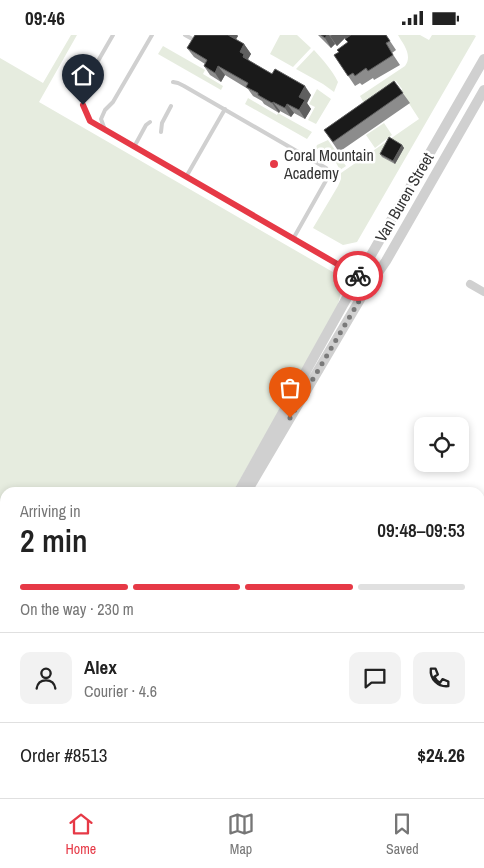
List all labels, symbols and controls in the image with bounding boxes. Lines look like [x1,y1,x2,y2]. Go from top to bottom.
text: 09:46 [25,5,65,31]
pin [62,54,104,105]
icon: home [69,61,97,89]
place label: Coral Mountain Academy [283,144,374,184]
street label: Van Buren Street [370,148,439,246]
marker: Coral Mountain Academy [268,158,280,170]
courier [333,251,383,301]
icon: bike [344,262,372,290]
pin [269,367,311,418]
icon: bag [276,374,304,402]
map controls [414,417,469,472]
button: locate [414,417,469,472]
text: Arriving in [20,500,81,522]
text: 09:48–09:53 [377,517,465,543]
text: 2 min [20,519,88,562]
text: On the way · 230 m [20,598,134,620]
button: person [20,652,72,704]
button: chat [349,652,401,704]
button: phone [413,652,465,704]
text: Alex [84,654,117,680]
text: Courier · 4.6 [84,680,157,702]
text: Order #8513 [20,742,107,768]
text: $24.26 [417,742,465,768]
tab: Home [65,810,96,858]
tab: Map [227,810,255,858]
tab: Saved [386,810,419,858]

